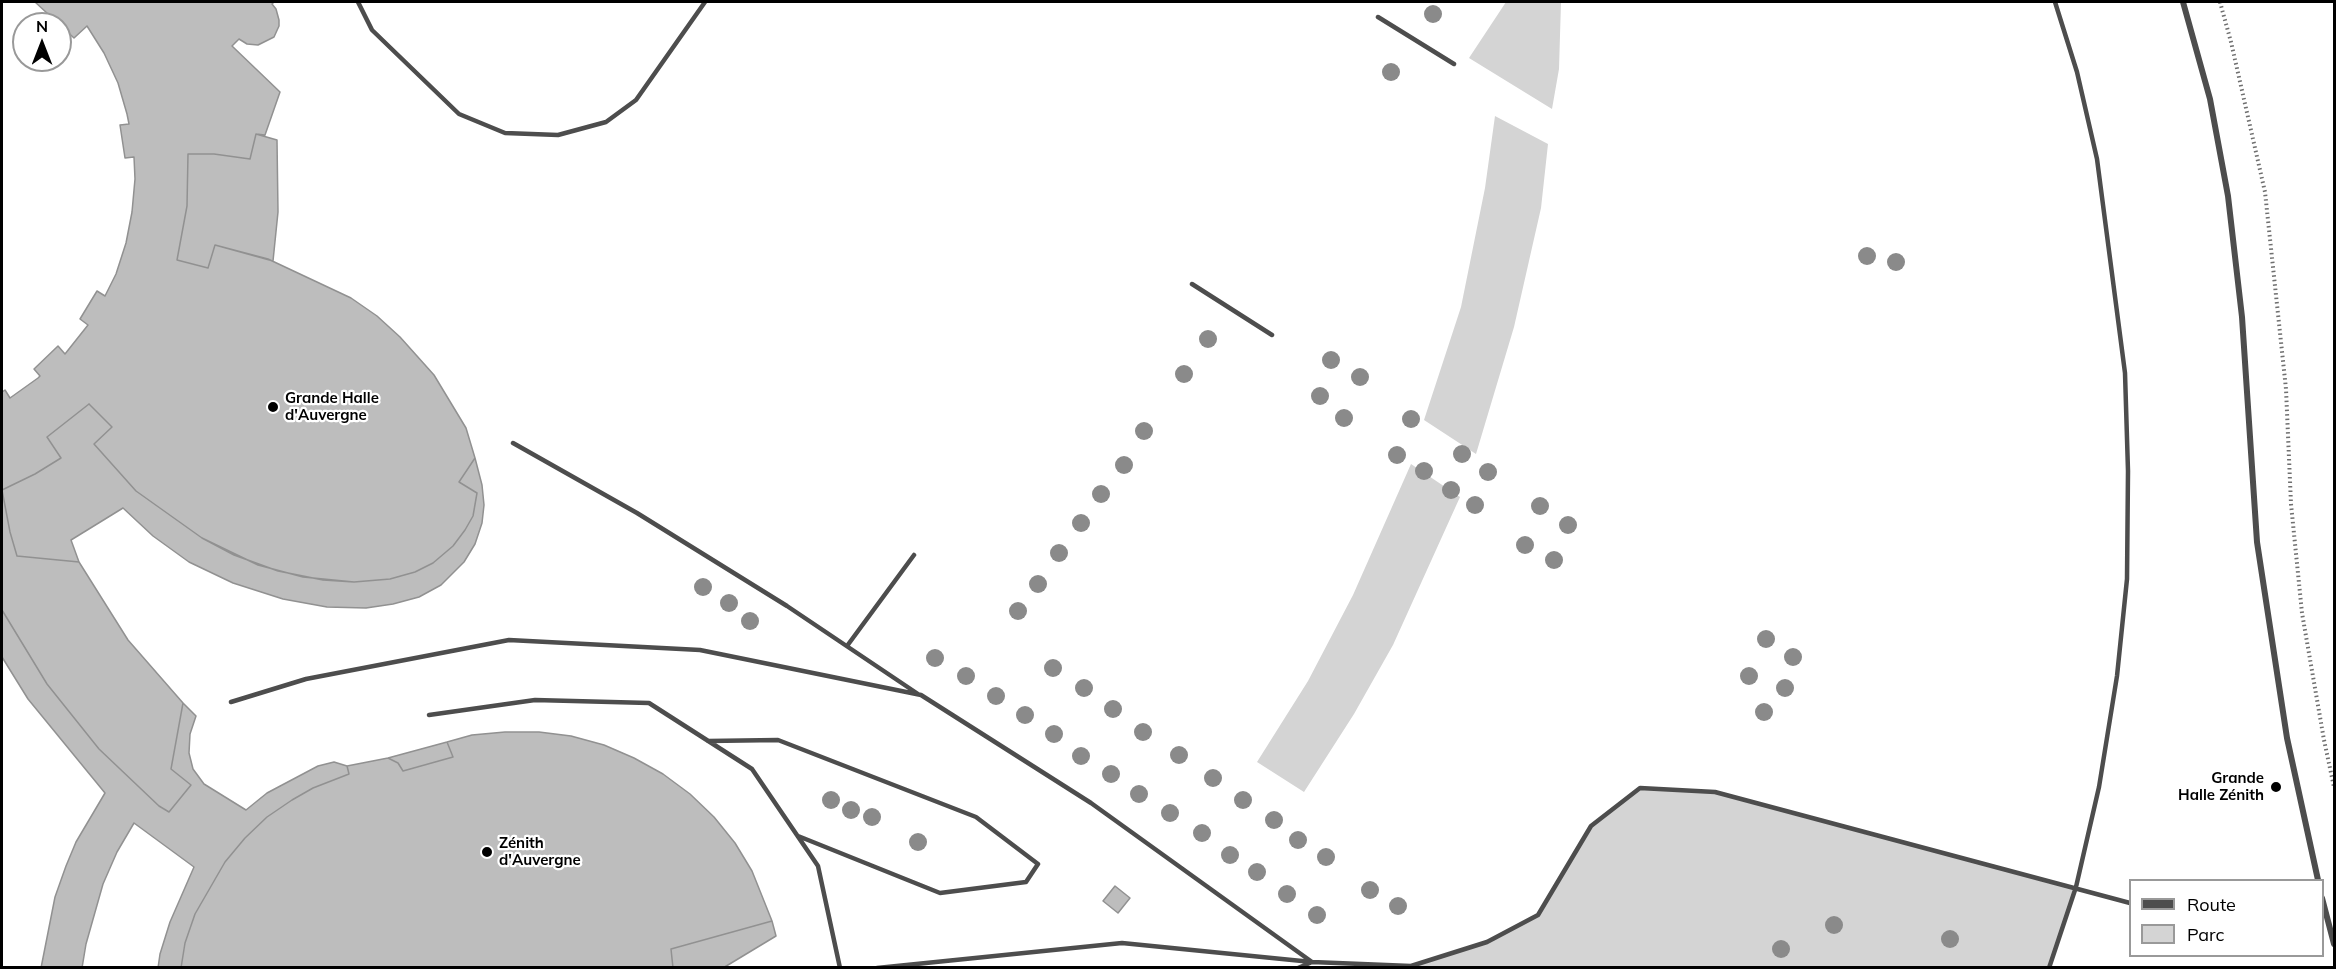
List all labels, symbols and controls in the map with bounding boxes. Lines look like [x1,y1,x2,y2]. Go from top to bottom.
north arrow [12,12,72,72]
text: N [36,16,48,36]
place label: Grande Halle d'Auvergne [285,389,379,424]
marker: Grande Halle d'Auvergne [266,400,280,414]
place label: Grande Halle Zénith [2178,769,2264,804]
marker: Grande Halle Zénith [2269,780,2283,794]
place label: Zénith d'Auvergne [499,834,581,869]
marker: Zénith d'Auvergne [480,845,494,859]
legend [2129,879,2324,957]
text: Route [2187,893,2236,916]
text: Parc [2187,923,2224,946]

